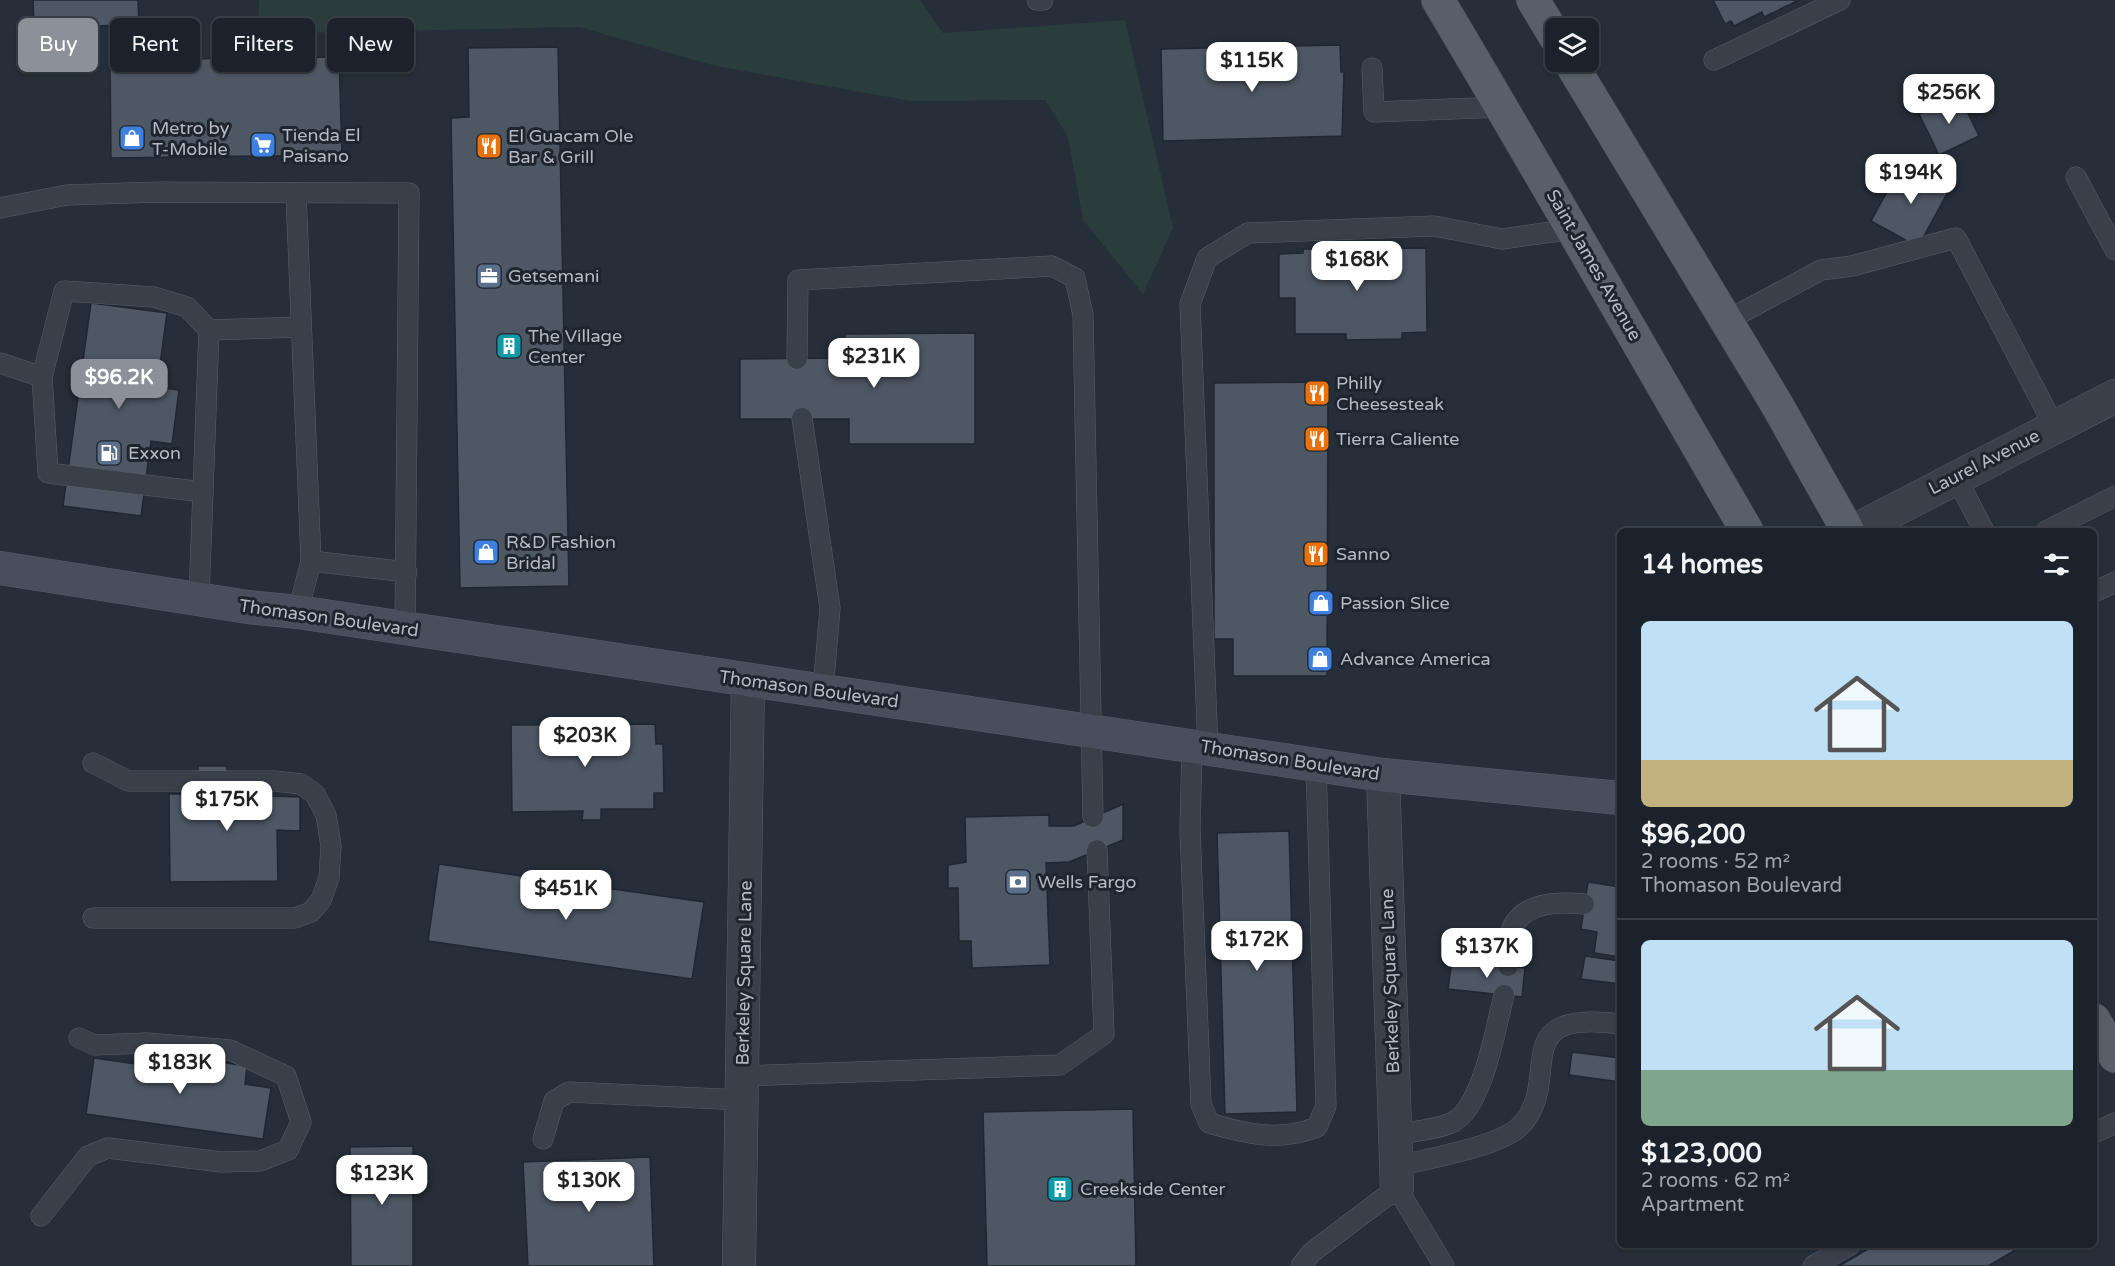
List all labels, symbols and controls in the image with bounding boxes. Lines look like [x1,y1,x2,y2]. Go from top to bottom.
chip: Buy [18,18,98,72]
chip: Rent [110,18,200,72]
chip: Filters [212,18,315,72]
chip: New [327,18,414,72]
map controls [1545,18,1599,72]
button: layers [1545,18,1599,72]
pin: $115K [1210,42,1294,93]
text: $115K [1220,49,1284,73]
pin: $256K [1907,74,1991,125]
text: $256K [1917,81,1981,105]
place label: Metro by T-Mobile [152,117,230,160]
shop icon: Metro by T-Mobile [117,123,147,153]
place label: Tienda El Paisano [282,124,361,167]
place label: El Guacam Ole Bar & Grill [508,125,633,168]
supermarket icon: Tienda El Paisano [248,130,278,160]
restaurant icon: El Guacam Ole Bar & Grill [474,131,504,161]
pin: $194K [1869,154,1953,205]
text: $194K [1879,161,1943,185]
street label: Saint James Avenue [1542,185,1646,345]
pin: $168K [1315,241,1399,292]
text: $168K [1325,248,1389,272]
office icon: Getsemani [474,261,504,291]
place label: Getsemani [508,265,600,287]
place label: The Village Center [528,325,622,368]
building icon: The Village Center [494,331,524,361]
pin: $231K [832,338,916,389]
text: $231K [842,345,906,369]
pin: $96.2K [70,359,168,410]
text: $96.2K [85,366,153,390]
place label: Philly Cheesesteak [1336,372,1444,415]
restaurant icon: Philly Cheesesteak [1302,378,1332,408]
restaurant icon: Tierra Caliente [1302,424,1332,454]
street label: Laurel Avenue [1925,425,2043,499]
place label: Tierra Caliente [1336,428,1460,450]
fuel station icon: Exxon [94,438,124,468]
place label: Exxon [128,442,181,464]
place label: R&D Fashion Bridal [506,531,616,574]
shop icon: R&D Fashion Bridal [471,537,501,567]
restaurant icon: Sanno [1301,539,1331,569]
place label: Sanno [1336,543,1390,565]
icon: filters [2040,548,2073,581]
text: 14 homes [1641,549,1763,580]
shop icon: Passion Slice [1306,588,1336,618]
place label: Passion Slice [1340,592,1450,614]
street label: Thomason Boulevard [238,595,420,641]
shop icon: Advance America [1305,644,1335,674]
place label: Advance America [1340,648,1491,670]
icon: home [1803,660,1911,768]
street label: Thomason Boulevard [718,666,900,712]
pin: $203K [543,717,627,768]
text: $203K [553,724,617,748]
street label: Thomason Boulevard [1199,735,1381,785]
pin: $175K [185,781,269,832]
text: $175K [195,788,259,812]
text: $96,200 [1641,819,1745,850]
text: 2 rooms · 52 m² [1641,850,1790,874]
bank icon: Wells Fargo [1003,867,1033,897]
pin: $451K [524,870,608,921]
place label: Wells Fargo [1038,871,1137,893]
text: Thomason Boulevard [1641,874,1842,898]
text: $451K [534,877,598,901]
street label: Berkeley Square Lane [731,880,757,1066]
street label: Berkeley Square Lane [1376,888,1404,1074]
pin: $172K [1215,921,1299,972]
text: $172K [1225,928,1289,952]
pin: $137K [1445,928,1529,979]
text: $137K [1455,935,1519,959]
icon: home [1803,979,1911,1087]
pin: $183K [138,1044,222,1095]
text: $183K [148,1051,212,1075]
text: $123,000 [1641,1138,1762,1169]
pin: $123K [340,1155,424,1206]
text: $123K [350,1162,414,1186]
pin: $130K [547,1162,631,1213]
text: $130K [557,1169,621,1193]
text: 2 rooms · 62 m² [1641,1169,1790,1193]
building icon: Creekside Center [1045,1174,1075,1204]
place label: Creekside Center [1080,1178,1226,1200]
text: Apartment [1641,1193,1744,1217]

